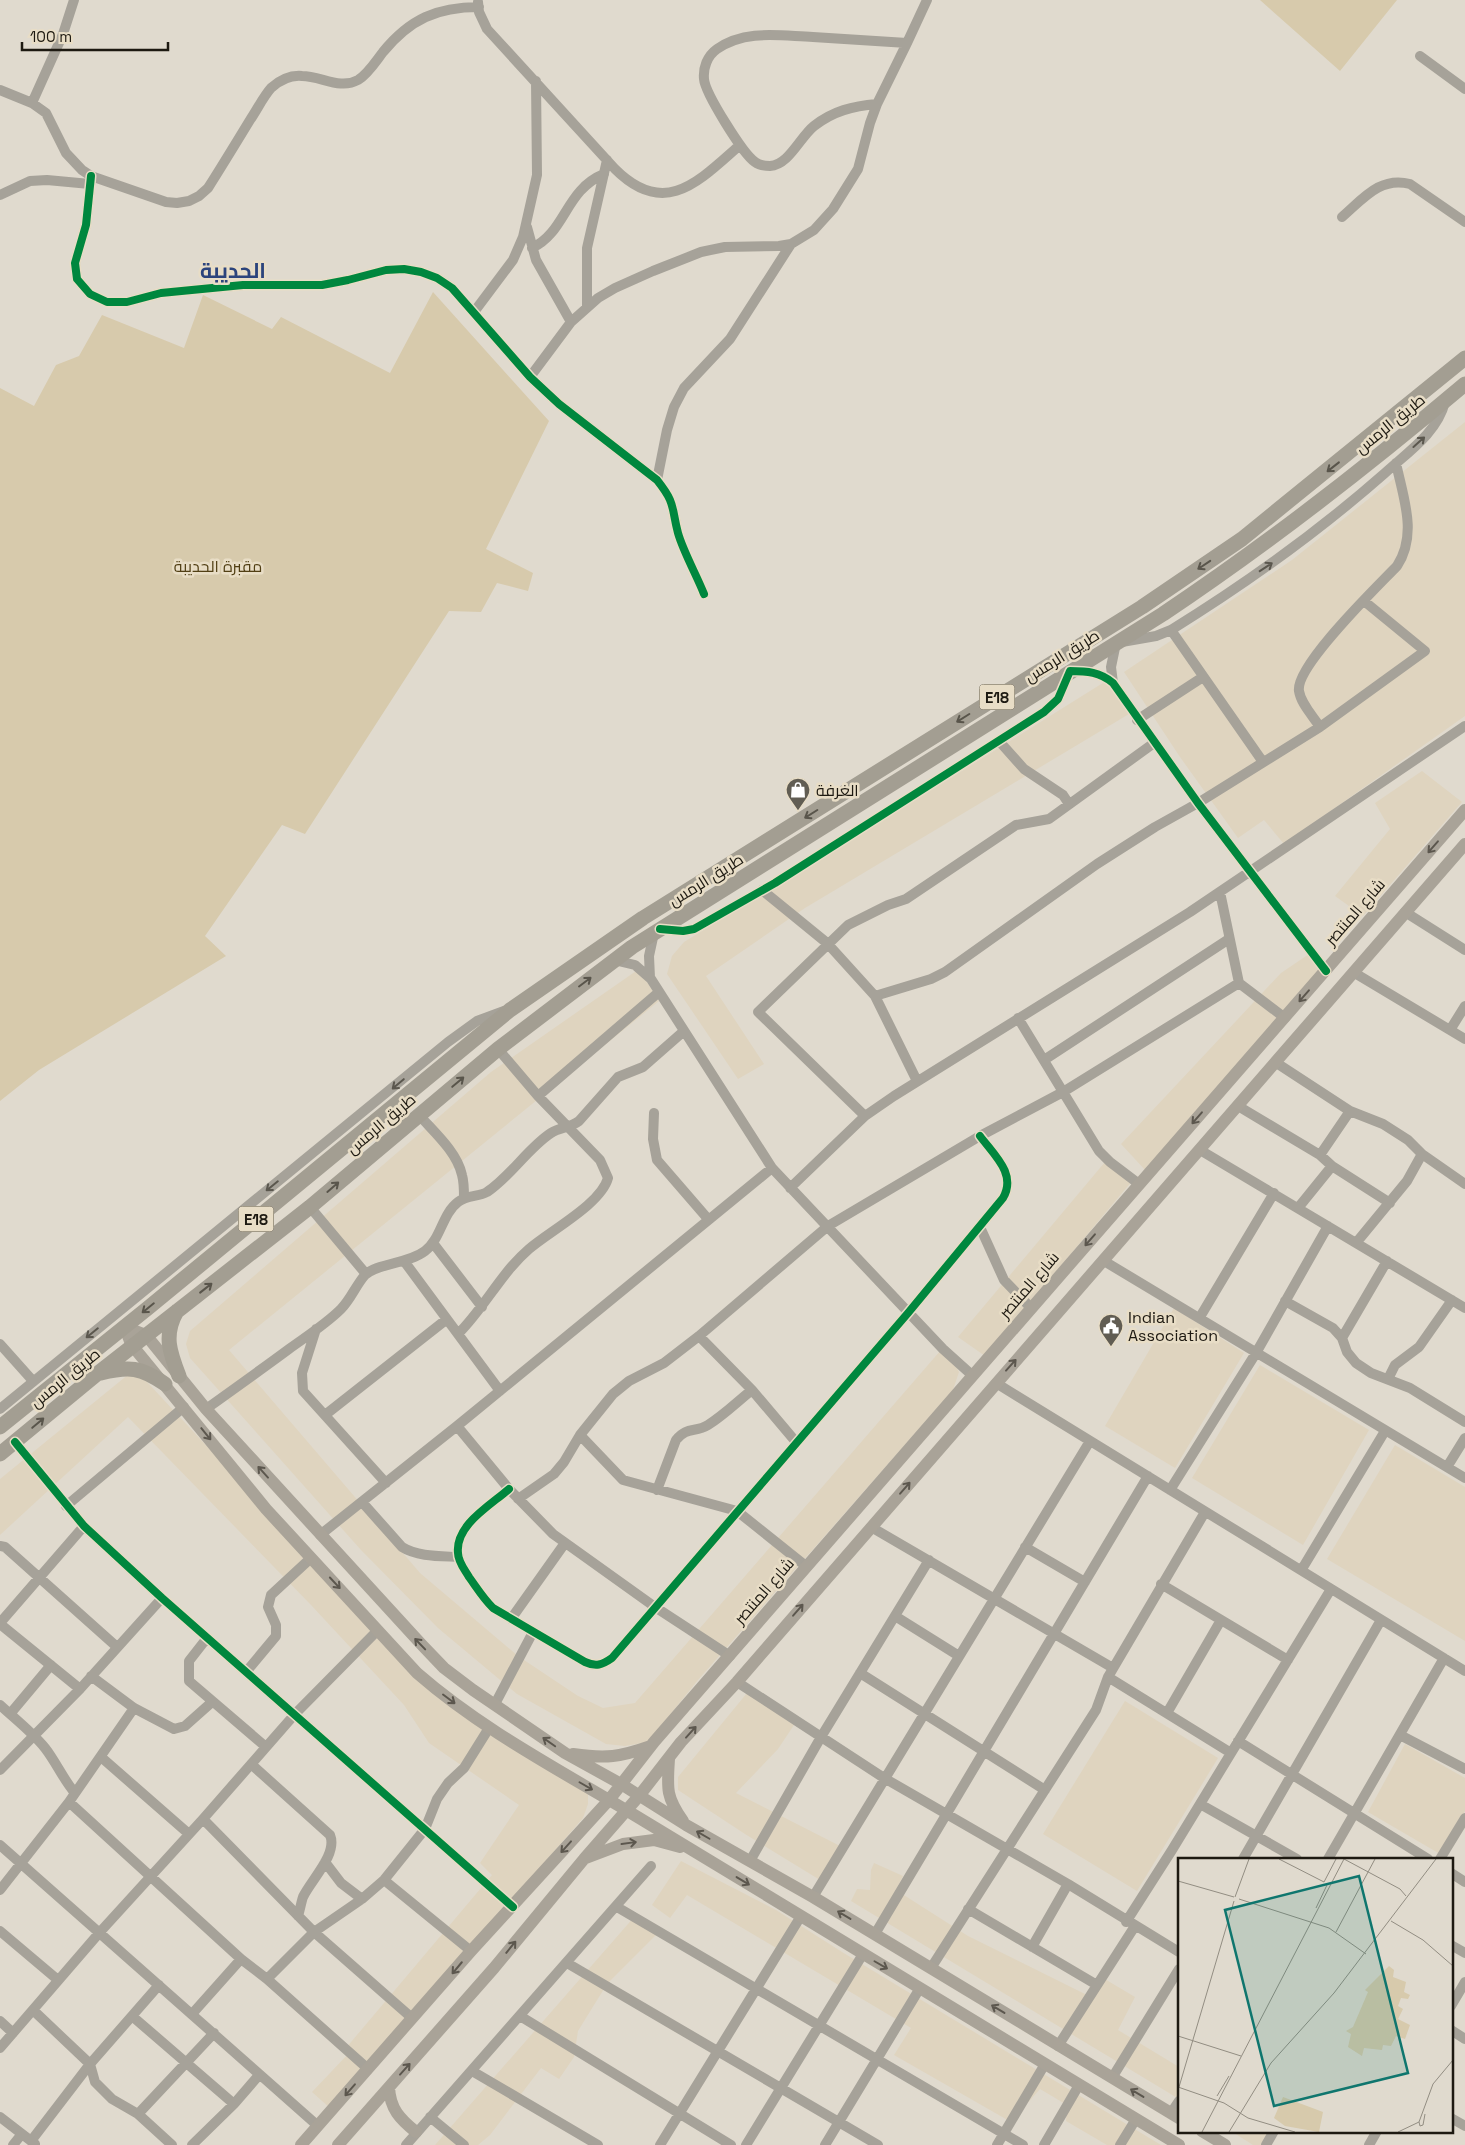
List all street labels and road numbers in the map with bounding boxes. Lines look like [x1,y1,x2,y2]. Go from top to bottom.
street label: طريق الرمس [1351,389,1429,459]
street label: طريق الرمس [1021,625,1103,687]
road number: E18 [980,684,1014,710]
street label: طريق الرمس [665,849,747,911]
street label: شارع المنتصر [1320,874,1391,951]
street label: طريق الرمس [342,1089,420,1159]
road number: E18 [238,1206,274,1232]
street label: شارع المنتصر [994,1247,1065,1324]
street label: طريق الرمس [26,1343,104,1413]
street label: شارع المنتصر [729,1553,800,1630]

